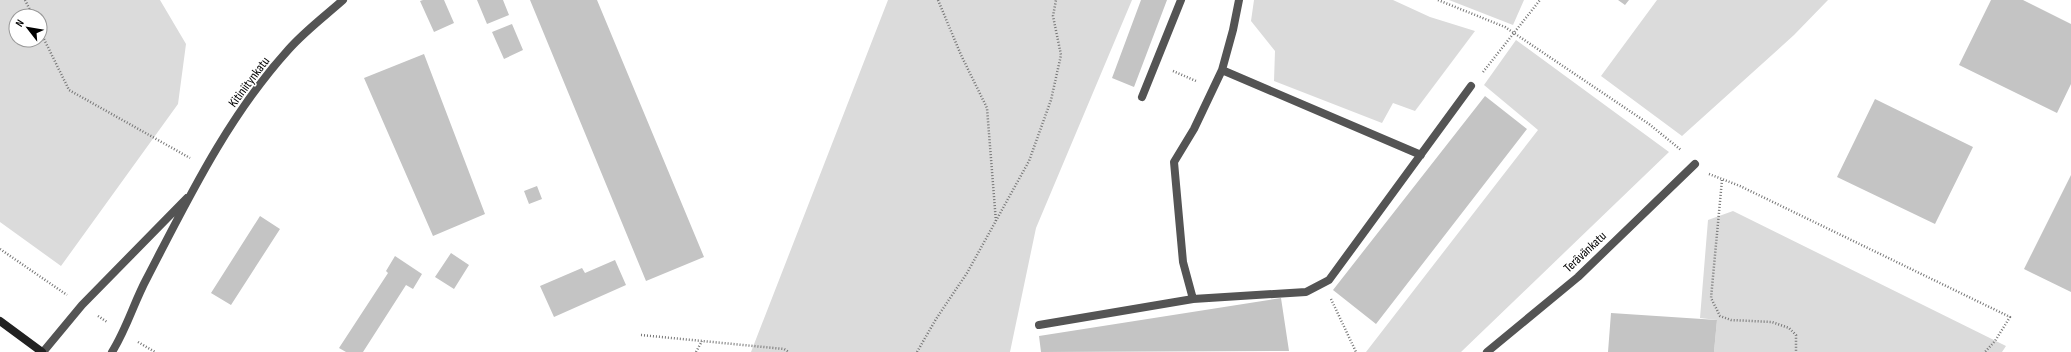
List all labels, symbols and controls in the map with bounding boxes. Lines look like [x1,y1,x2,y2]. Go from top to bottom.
north arrow [8,8,48,48]
text: N [13,17,27,29]
street label: Kitiniitynkatu [225,54,273,110]
street label: Terävänkatu [1560,228,1610,276]

